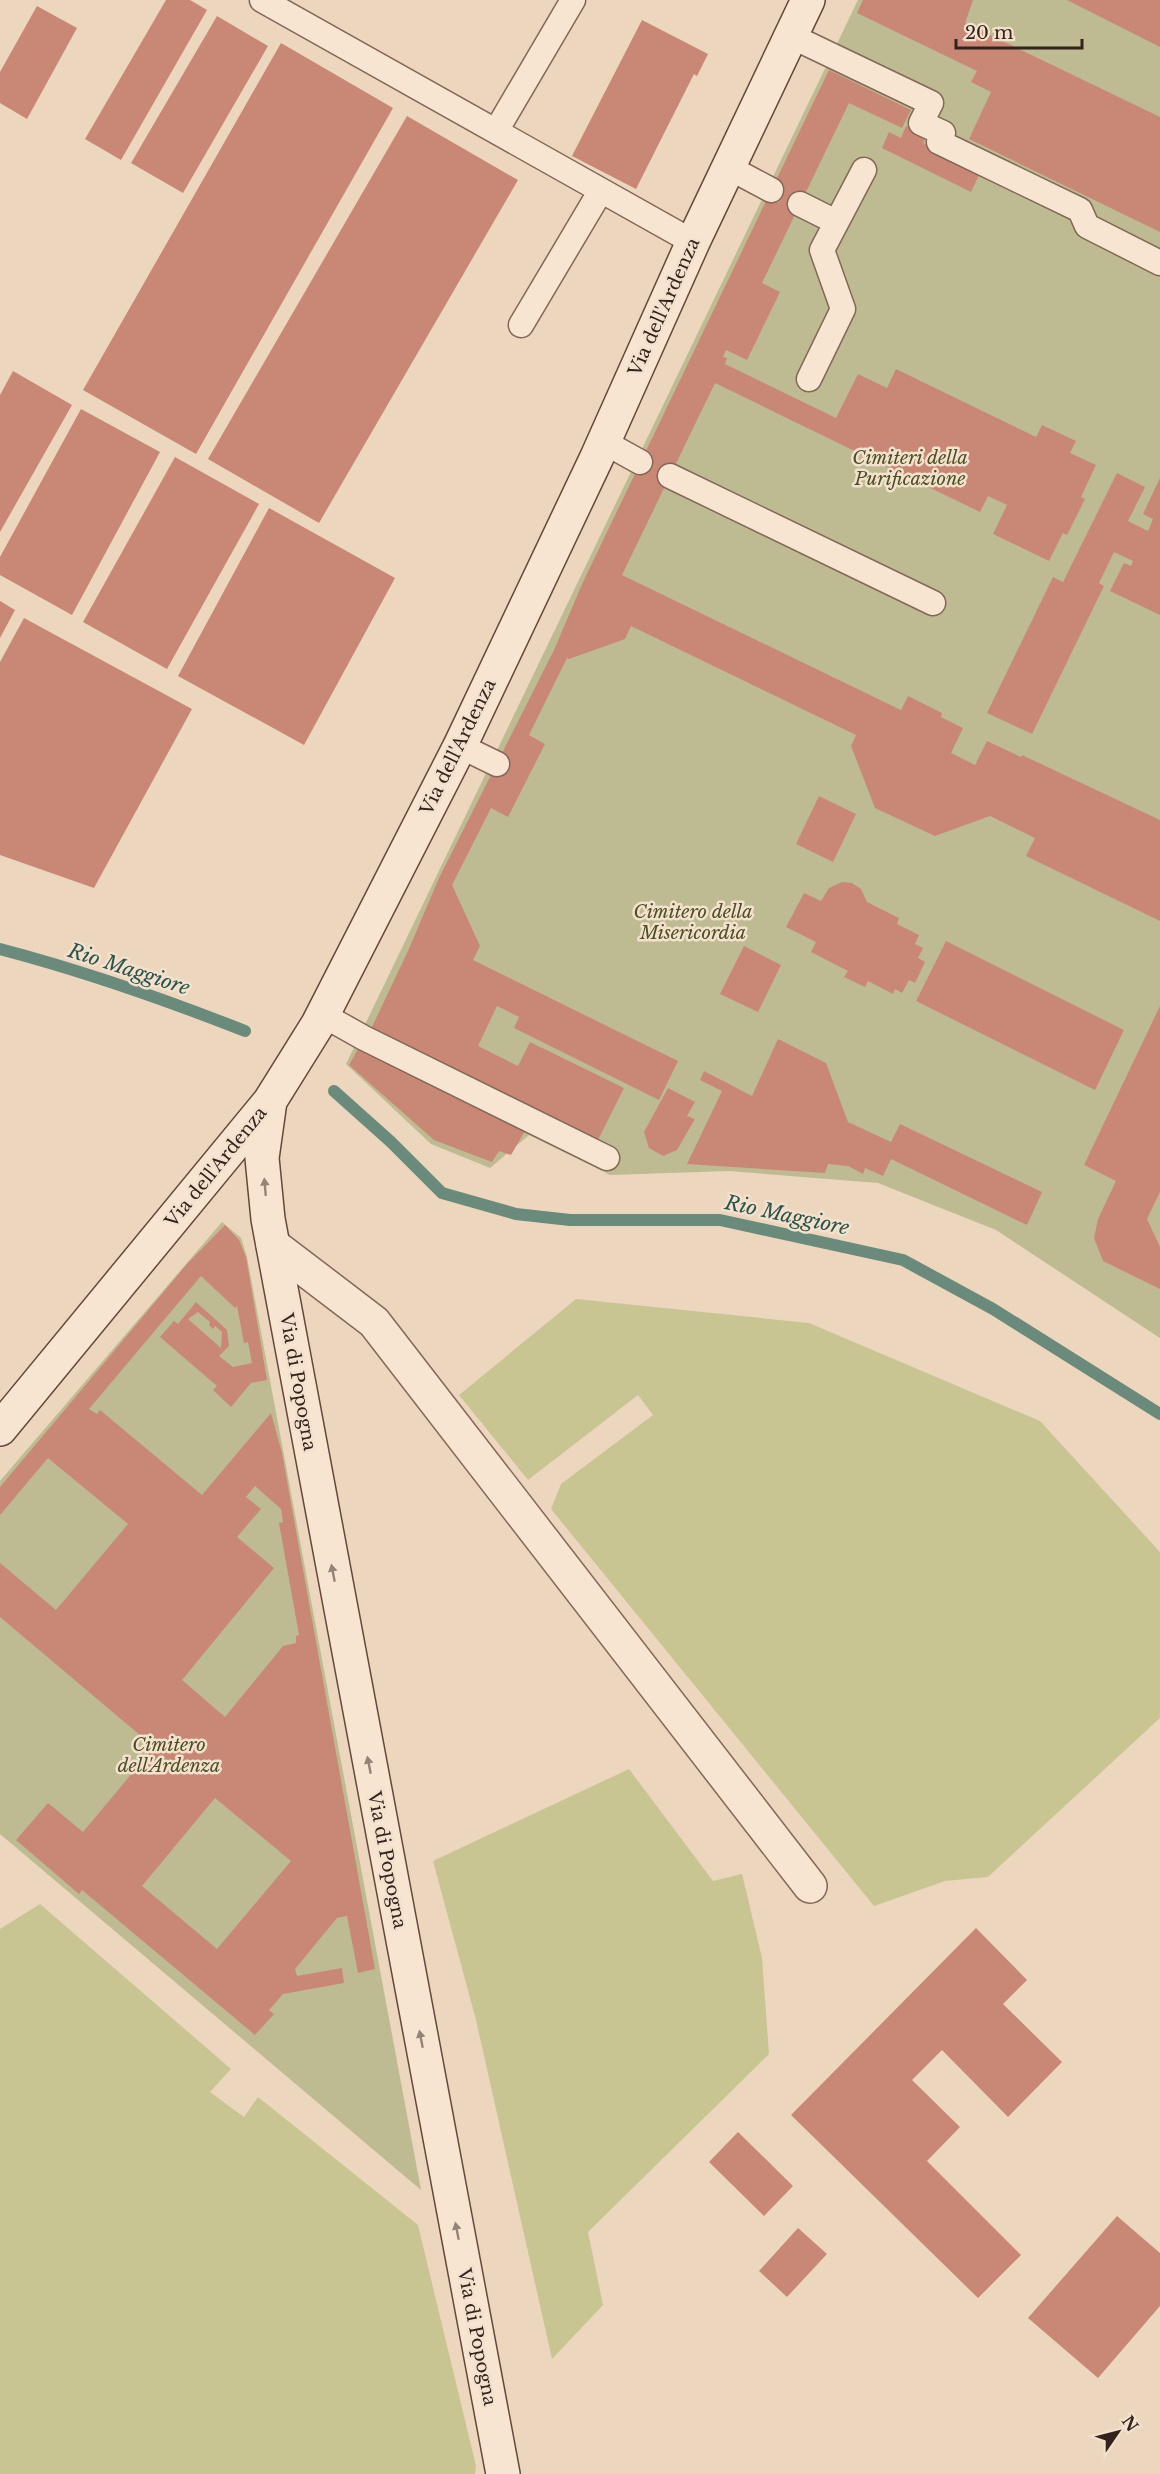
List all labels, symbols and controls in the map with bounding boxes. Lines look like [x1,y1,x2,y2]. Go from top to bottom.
scale bar [956,12,1082,50]
text: 20 m [965,22,1013,44]
street label: Via dell'Ardenza [623,234,704,380]
park label: Cimiteri della Purificazione [852,447,968,490]
street label: Via dell'Ardenza [415,675,501,820]
park label: Cimitero della Misericordia [634,901,752,944]
water label: Rio Maggiore [64,938,193,1000]
street label: Via dell'Ardenza [160,1102,271,1233]
one-way arrow [260,1177,270,1196]
water label: Rio Maggiore [722,1190,851,1240]
street label: Via di Popogna [275,1311,321,1452]
one-way arrow [328,1564,337,1583]
park label: Cimitero dell'Ardenza [118,1734,220,1777]
one-way arrow [364,1755,373,1774]
street label: Via di Popogna [363,1789,411,1930]
one-way arrow [416,2029,425,2048]
one-way arrow [452,2221,461,2240]
street label: Via di Popogna [453,2266,501,2407]
north arrow [1088,2402,1148,2462]
text: N [1118,2411,1143,2435]

